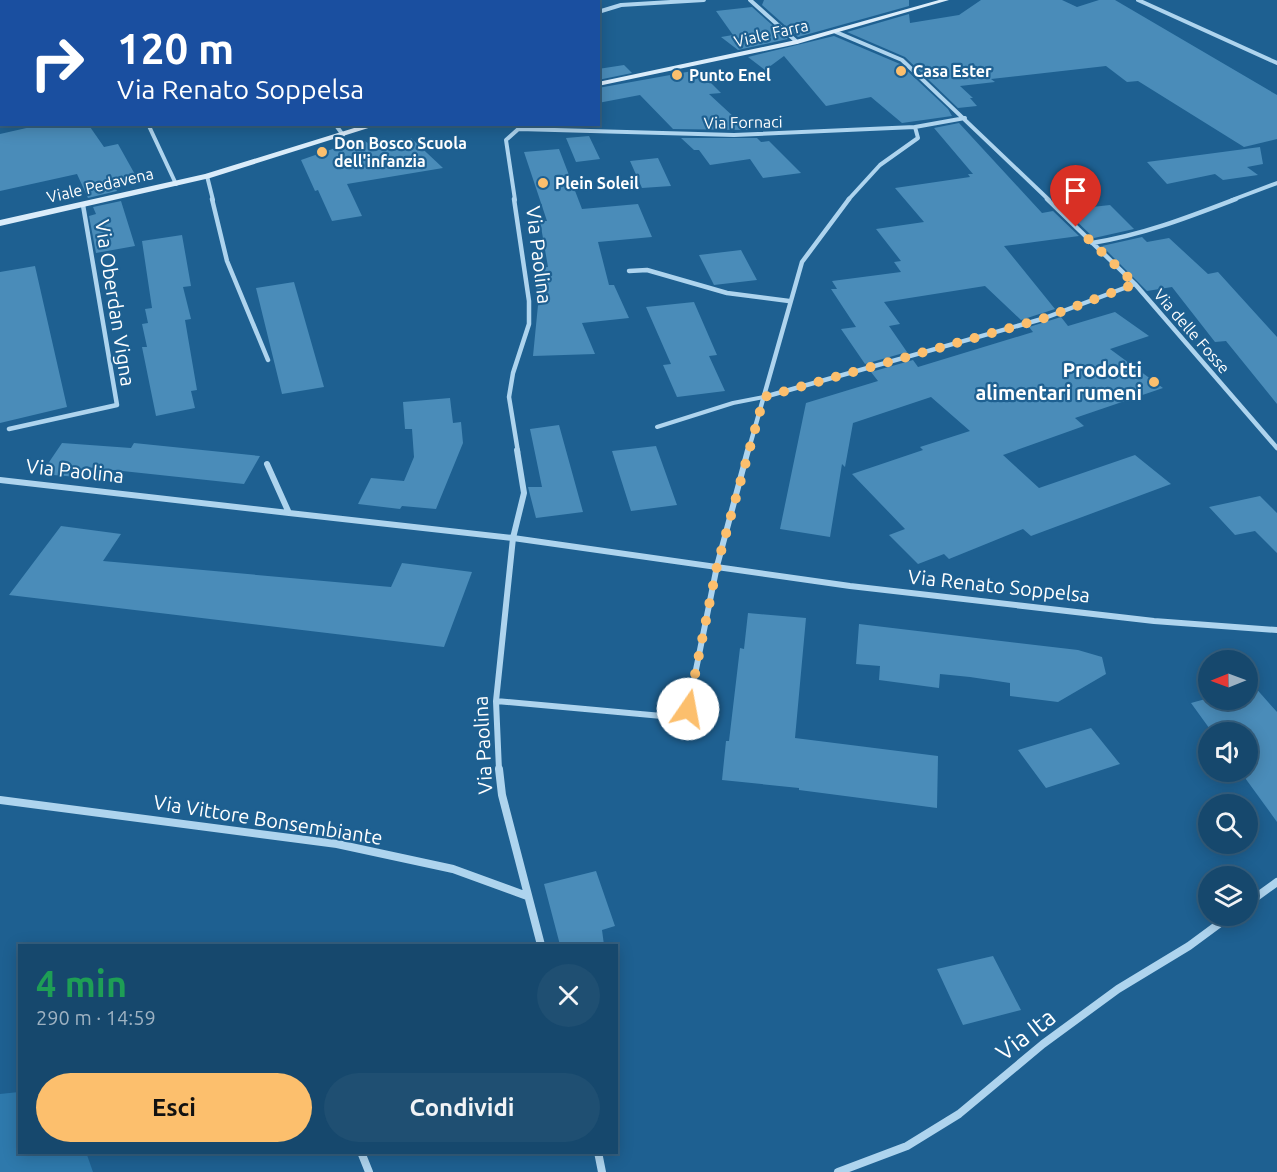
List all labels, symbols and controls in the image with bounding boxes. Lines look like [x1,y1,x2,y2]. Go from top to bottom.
street label: Viale Farra [732,16,810,50]
icon: right [18,24,96,102]
text: 120 m [117,25,234,72]
place label: Casa Ester [913,62,992,80]
marker: Casa Ester [894,64,908,78]
place label: Punto Enel [689,66,771,84]
marker: Punto Enel [670,68,684,82]
text: Via Renato Soppelsa [117,74,364,104]
street label: Via Fornaci [703,112,783,132]
place label: Don Bosco Scuola dell'infanzia [334,134,467,170]
marker: Don Bosco Scuola dell'infanzia [315,145,329,159]
street label: Viale Pedavena [45,164,155,206]
pin [1050,165,1101,227]
place label: Plein Soleil [555,174,639,192]
icon: arrive [1059,174,1092,207]
marker: Plein Soleil [536,176,550,190]
street label: Via Paolina [522,205,557,305]
street label: Via Oberdan Vigna [91,218,140,388]
street label: Via delle Fosse [1150,285,1234,377]
place label: Prodotti alimentari rumeni [975,358,1142,404]
marker: Prodotti alimentari rumeni [1147,375,1161,389]
street label: Via Paolina [25,454,125,487]
street label: Via Renato Soppelsa [907,564,1091,607]
north arrow [1198,650,1258,710]
map controls [1198,650,1258,926]
position arrow [656,677,720,741]
street label: Via Paolina [468,695,497,795]
button: sound [1198,722,1258,782]
street label: Via Vittore Bonsembiante [152,790,384,849]
button: search [1198,794,1258,854]
button: layers [1198,866,1258,926]
text: 4 min [36,963,127,1004]
button: close [537,964,600,1027]
street label: Via Ita [991,1003,1061,1066]
text: 290 m · 14:59 [36,1006,156,1029]
button: Esci [36,1073,312,1142]
button: Condividi [324,1073,600,1142]

